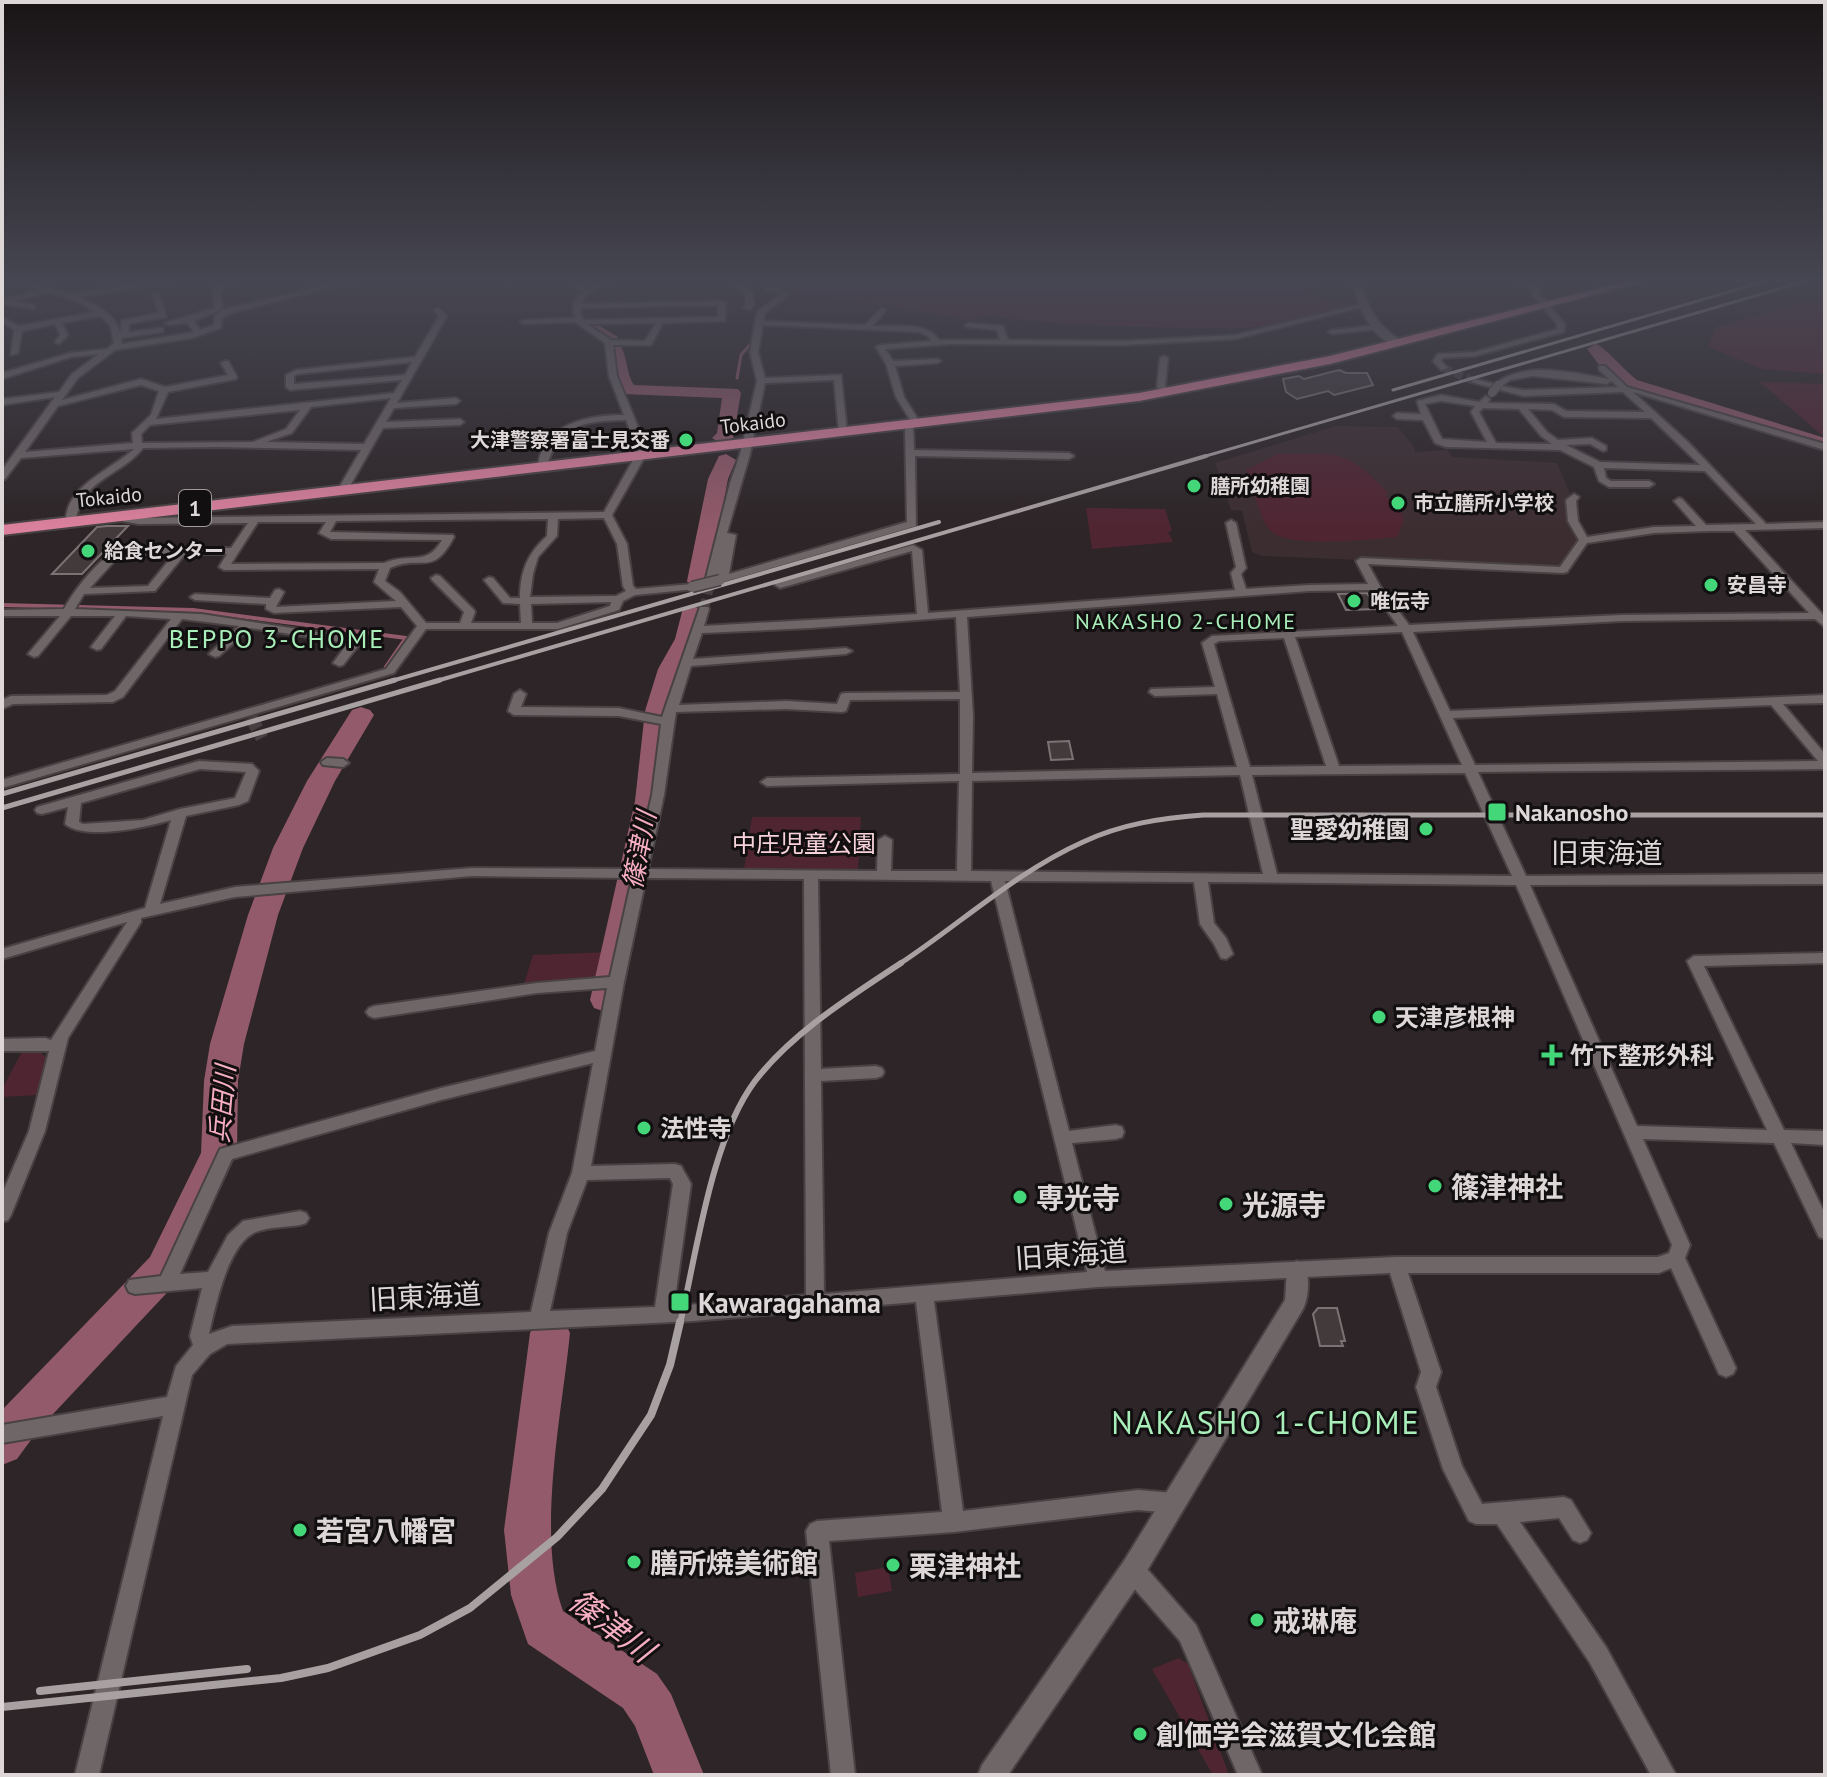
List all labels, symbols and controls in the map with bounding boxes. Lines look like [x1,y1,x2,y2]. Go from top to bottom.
street label: Tokaido [719,406,787,440]
place label: 大津警察署富士見交番 [470,427,670,453]
marker: 大津警察署富士見交番 [677,431,695,449]
place label: 膳所幼稚園 [1210,473,1310,499]
marker: 膳所幼稚園 [1185,477,1203,495]
street label: Tokaido [75,481,143,513]
road number: 1 [179,490,211,526]
place label: 市立膳所小学校 [1414,490,1554,516]
marker: 市立膳所小学校 [1389,494,1407,512]
place label: 給食センター [104,538,224,564]
marker: 給食センター [79,542,97,560]
place label: 安昌寺 [1727,572,1787,598]
marker: 安昌寺 [1702,576,1720,594]
place label: 唯伝寺 [1370,588,1430,614]
marker: 唯伝寺 [1345,592,1363,610]
district label: NAKASHO 2-CHOME [1075,607,1297,635]
district label: BEPPO 3-CHOME [169,622,385,655]
place label: Nakanosho [1515,797,1629,828]
marker: Nakanosho [1486,801,1508,823]
water label: 篠津川 [615,806,663,891]
place label: 聖愛幼稚園 [1290,814,1410,845]
marker: 聖愛幼稚園 [1417,820,1435,838]
park label: 中庄児童公園 [732,828,876,859]
street label: 旧東海道 [1551,834,1663,871]
place label: 天津彦根神 [1395,1002,1515,1033]
marker: 天津彦根神 [1370,1008,1388,1026]
place label: 竹下整形外科 [1570,1040,1714,1071]
marker: 竹下整形外科 [1541,1044,1563,1066]
water label: 兵田川 [202,1061,242,1144]
place label: 法性寺 [660,1113,732,1144]
marker: 法性寺 [635,1119,653,1137]
place label: 篠津神社 [1451,1168,1563,1205]
marker: 篠津神社 [1426,1177,1444,1195]
place label: 専光寺 [1036,1179,1120,1216]
place label: 光源寺 [1242,1186,1326,1223]
marker: 専光寺 [1011,1188,1029,1206]
marker: 光源寺 [1217,1195,1235,1213]
street label: 旧東海道 [1014,1232,1128,1276]
street label: 旧東海道 [368,1275,482,1317]
place label: Kawaragahama [698,1284,881,1321]
marker: Kawaragahama [669,1291,691,1313]
district label: NAKASHO 1-CHOME [1111,1401,1421,1443]
place label: 若宮八幡宮 [316,1512,456,1549]
marker: 若宮八幡宮 [291,1521,309,1539]
place label: 膳所焼美術館 [650,1544,818,1581]
place label: 栗津神社 [909,1547,1021,1584]
marker: 膳所焼美術館 [625,1553,643,1571]
marker: 栗津神社 [884,1556,902,1574]
water label: 篠津川 [561,1579,665,1672]
place label: 戒琳庵 [1273,1602,1357,1639]
marker: 戒琳庵 [1248,1611,1266,1629]
place label: 創価学会滋賀文化会館 [1156,1716,1436,1753]
marker: 創価学会滋賀文化会館 [1131,1725,1149,1743]

